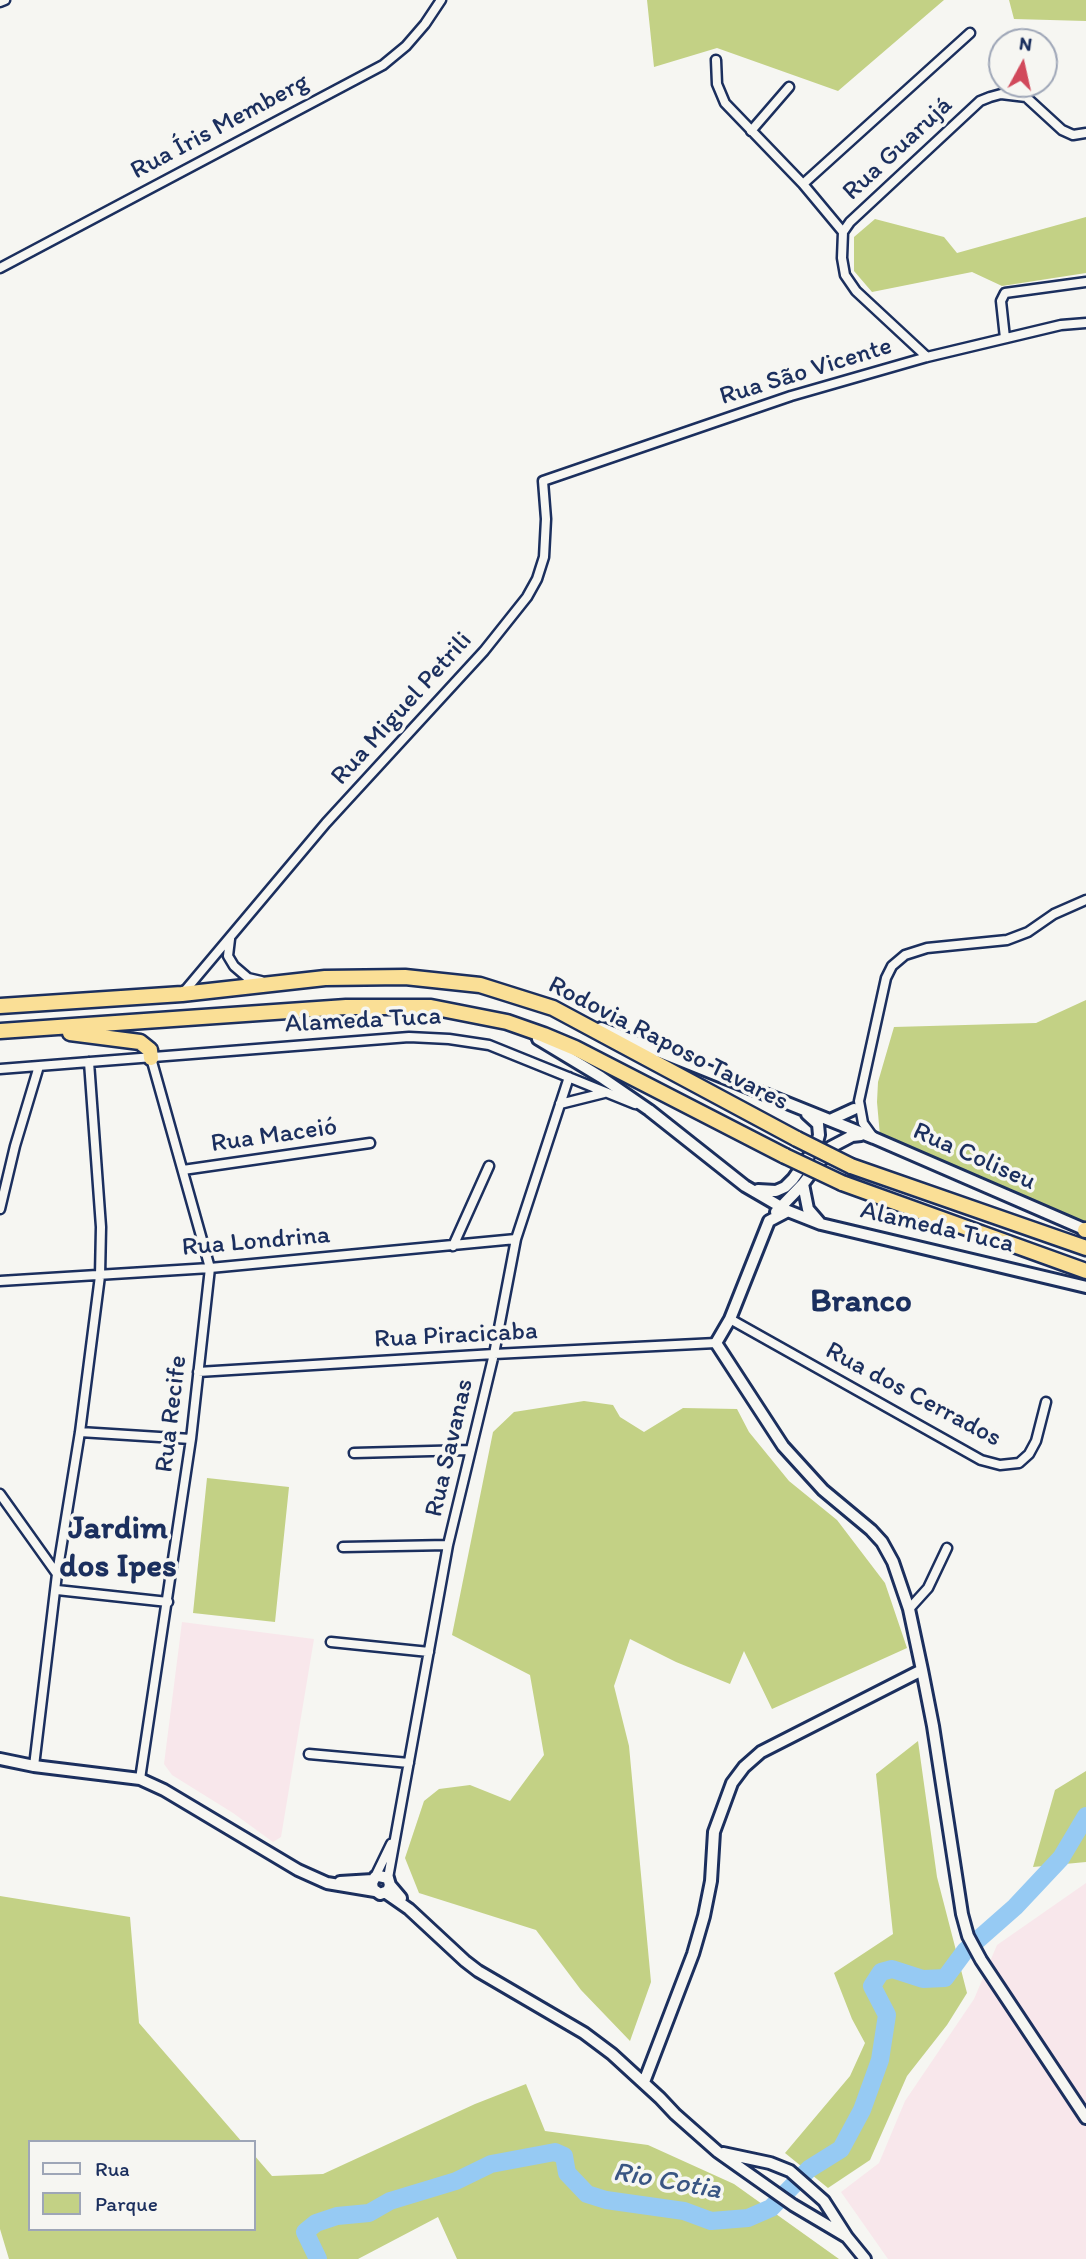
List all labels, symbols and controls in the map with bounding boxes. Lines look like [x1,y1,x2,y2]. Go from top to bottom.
north arrow [988,28,1058,98]
text: N [1018,31,1034,56]
street label: Rua Íris Memberg [126,67,314,187]
street label: Rua Guarujá [837,90,959,208]
street label: Rua São Vicente [716,331,896,413]
street label: Rua Miguel Petrili [325,626,479,792]
street label: Rodovia Raposo Tavares [543,970,793,1118]
street label: Alameda Tuca [284,1001,442,1041]
street label: Rua Maceió [209,1112,339,1160]
street label: Rua Coliseu [908,1116,1040,1198]
street label: Alameda Tuca [857,1195,1017,1261]
street label: Rua Londrina [180,1220,332,1264]
district label: Branco [810,1283,912,1323]
street label: Rua Piracicaba [373,1316,539,1356]
street label: Rua dos Cerrados [820,1336,1006,1454]
street label: Rua Recife [149,1354,195,1474]
street label: Rua Savanas [419,1376,481,1520]
district label: Jardim dos Ipes [59,1510,177,1588]
legend [28,2140,256,2231]
text: Rua [95,2156,130,2181]
water label: Rio Cotia [610,2156,724,2208]
text: Parque [95,2191,158,2216]

